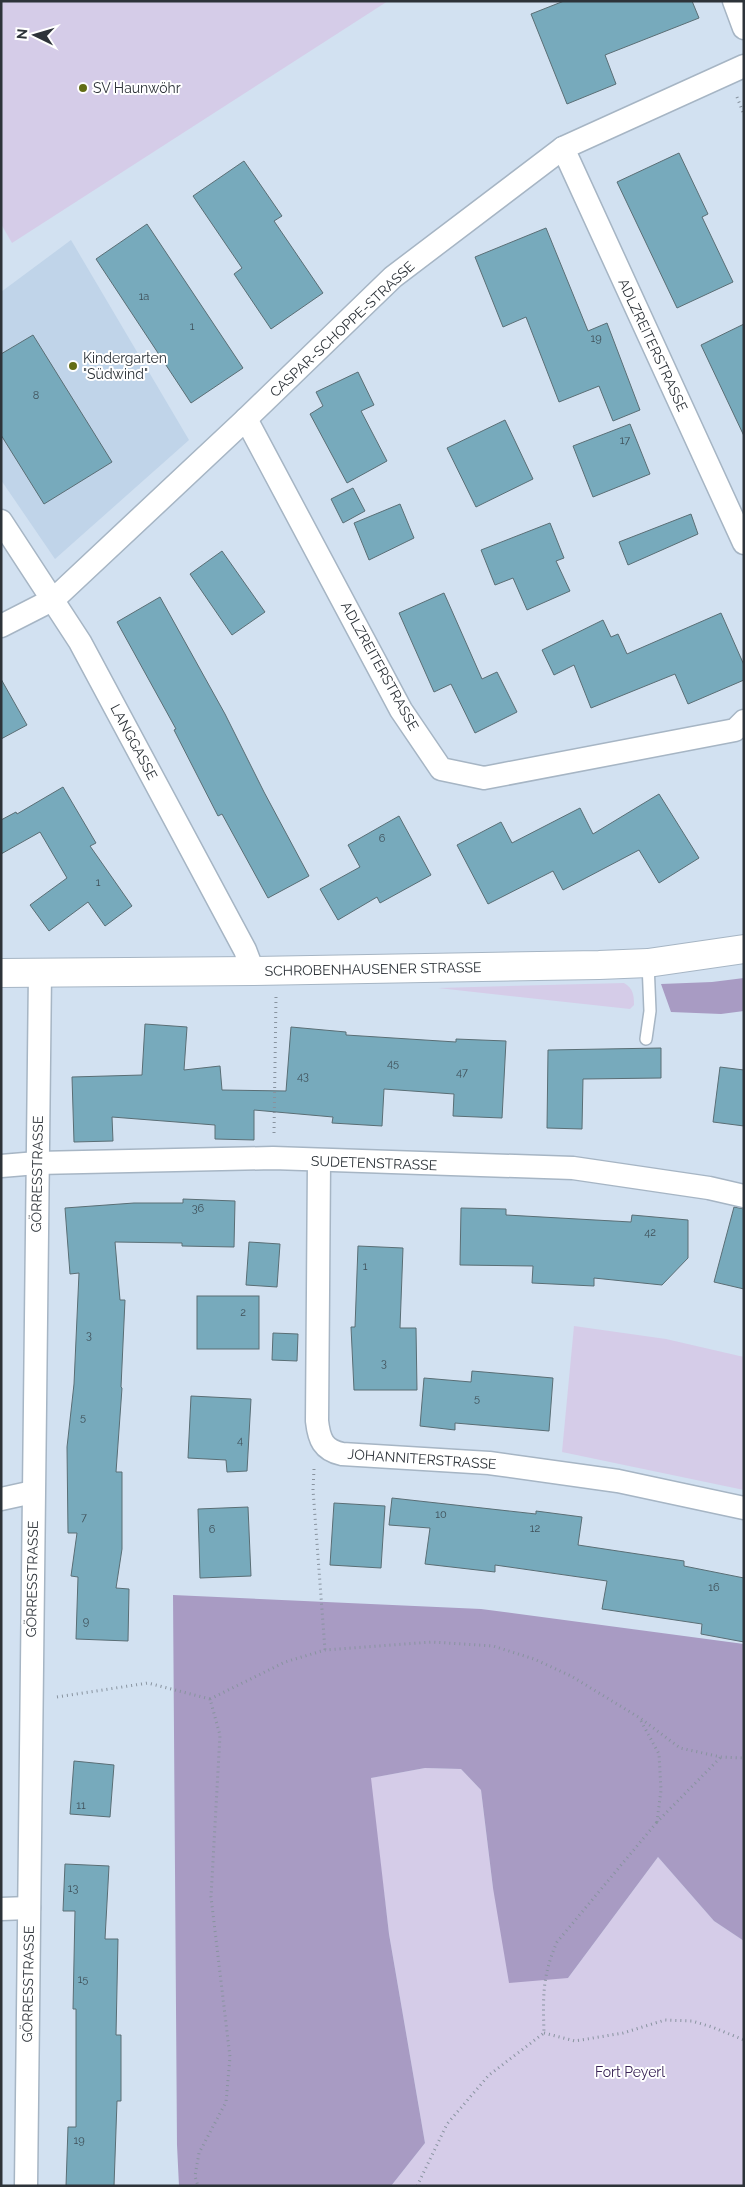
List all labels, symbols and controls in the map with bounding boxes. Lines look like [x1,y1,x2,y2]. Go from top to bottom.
north arrow [10,10,60,60]
text: N [14,28,30,40]
place label: SV Haunwöhr [93,80,181,96]
marker: SV Haunwöhr [77,82,89,94]
street label: CASPAR-SCHOPPE-STRASSE [267,258,417,400]
street label: ADLZREITERSTRASSE [615,276,691,414]
house number: 1a [139,290,149,303]
house number: 1 [190,320,195,333]
house number: 19 [590,332,602,345]
place label: Kindergarten "Südwind" [83,350,167,382]
marker: Kindergarten "Südwind" [67,360,79,372]
house number: 8 [33,389,39,402]
house number: 17 [620,434,630,447]
street label: ADLZREITERSTRASSE [338,599,422,733]
street label: LANGGASSE [107,701,161,783]
house number: 6 [379,832,386,845]
house number: 1 [96,876,101,889]
street label: SCHROBENHAUSENER STRASSE [265,959,481,979]
house number: 45 [387,1057,399,1070]
house number: 47 [456,1066,468,1079]
house number: 43 [297,1070,309,1083]
street label: GÖRRESSTRASSE [26,1115,46,1233]
street label: SUDETENSTRASSE [311,1153,437,1173]
house number: 36 [192,1202,205,1215]
house number: 42 [644,1226,656,1239]
house number: 1 [363,1260,368,1273]
house number: 2 [240,1306,246,1319]
house number: 3 [86,1329,92,1342]
house number: 3 [381,1357,387,1370]
house number: 5 [474,1392,480,1405]
house number: 5 [80,1411,86,1424]
house number: 4 [237,1434,243,1447]
street label: JOHANNITERSTRASSE [347,1446,497,1472]
house number: 10 [435,1508,447,1521]
house number: 7 [81,1511,87,1524]
street label: GÖRRESSTRASSE [21,1520,41,1638]
house number: 12 [530,1522,540,1535]
house number: 6 [209,1523,216,1536]
house number: 16 [708,1581,720,1594]
house number: 9 [83,1615,89,1628]
house number: 11 [76,1799,86,1812]
house number: 13 [68,1882,78,1895]
street label: GÖRRESSTRASSE [17,1925,37,2043]
house number: 15 [78,1973,88,1986]
park label: Fort Peyerl [595,2064,665,2080]
house number: 19 [73,2134,85,2147]

